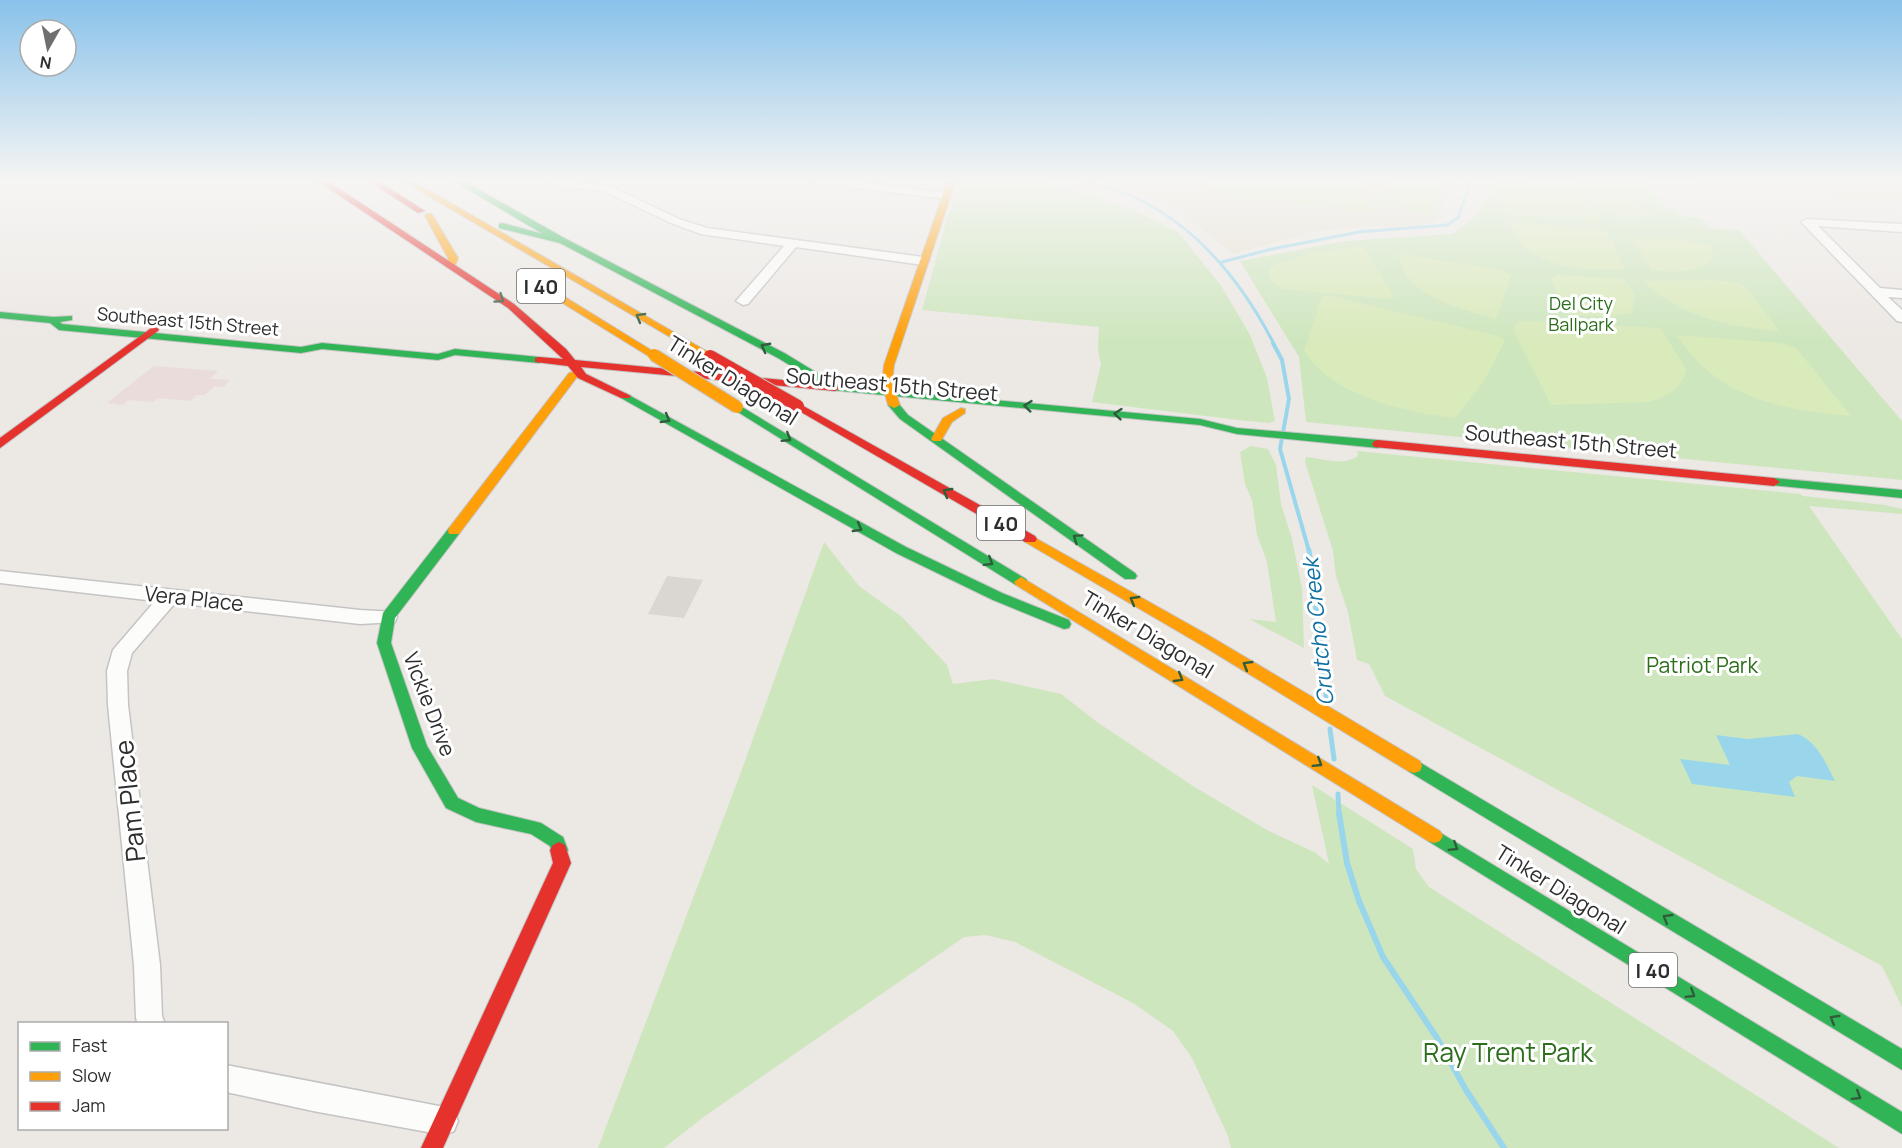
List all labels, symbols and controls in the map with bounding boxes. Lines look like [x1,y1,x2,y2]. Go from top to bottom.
north arrow [18,18,78,78]
text: N [38,51,53,75]
road number: I 40 [517,269,565,303]
park label: Del City Ballpark [1548,291,1615,336]
one-way arrow [493,292,504,303]
street label: Southeast 15th Street [96,301,280,341]
one-way arrow [636,313,647,324]
street label: Tinker Diagonal [663,329,803,431]
one-way arrow [761,343,771,354]
street label: Southeast 15th Street [785,361,999,407]
one-way arrow [1023,400,1032,413]
one-way arrow [1113,408,1123,421]
one-way arrow [660,412,671,423]
street label: Southeast 15th Street [1464,418,1678,464]
one-way arrow [781,430,791,442]
one-way arrow [943,488,953,499]
road number: I 40 [977,506,1025,540]
one-way arrow [852,521,862,533]
one-way arrow [1073,534,1084,545]
one-way arrow [983,554,993,566]
water label: Crutcho Creek [1295,554,1341,707]
street label: Vera Place [143,579,245,617]
street label: Tinker Diagonal [1077,584,1219,684]
one-way arrow [1130,596,1140,607]
street label: Vickie Drive [397,648,463,760]
park label: Patriot Park [1646,651,1758,679]
one-way arrow [1243,661,1253,673]
one-way arrow [1173,670,1183,682]
street label: Pam Place [105,738,153,864]
one-way arrow [1311,756,1322,767]
street label: Tinker Diagonal [1491,838,1631,940]
one-way arrow [1448,840,1458,852]
one-way arrow [1663,914,1673,926]
road number: I 40 [1629,953,1677,987]
one-way arrow [1685,986,1695,998]
one-way arrow [1830,1014,1840,1026]
legend [18,1022,228,1130]
text: Fast [72,1033,107,1057]
park label: Ray Trent Park [1423,1034,1594,1070]
text: Slow [72,1063,112,1087]
one-way arrow [1851,1089,1861,1101]
text: Jam [72,1093,106,1117]

